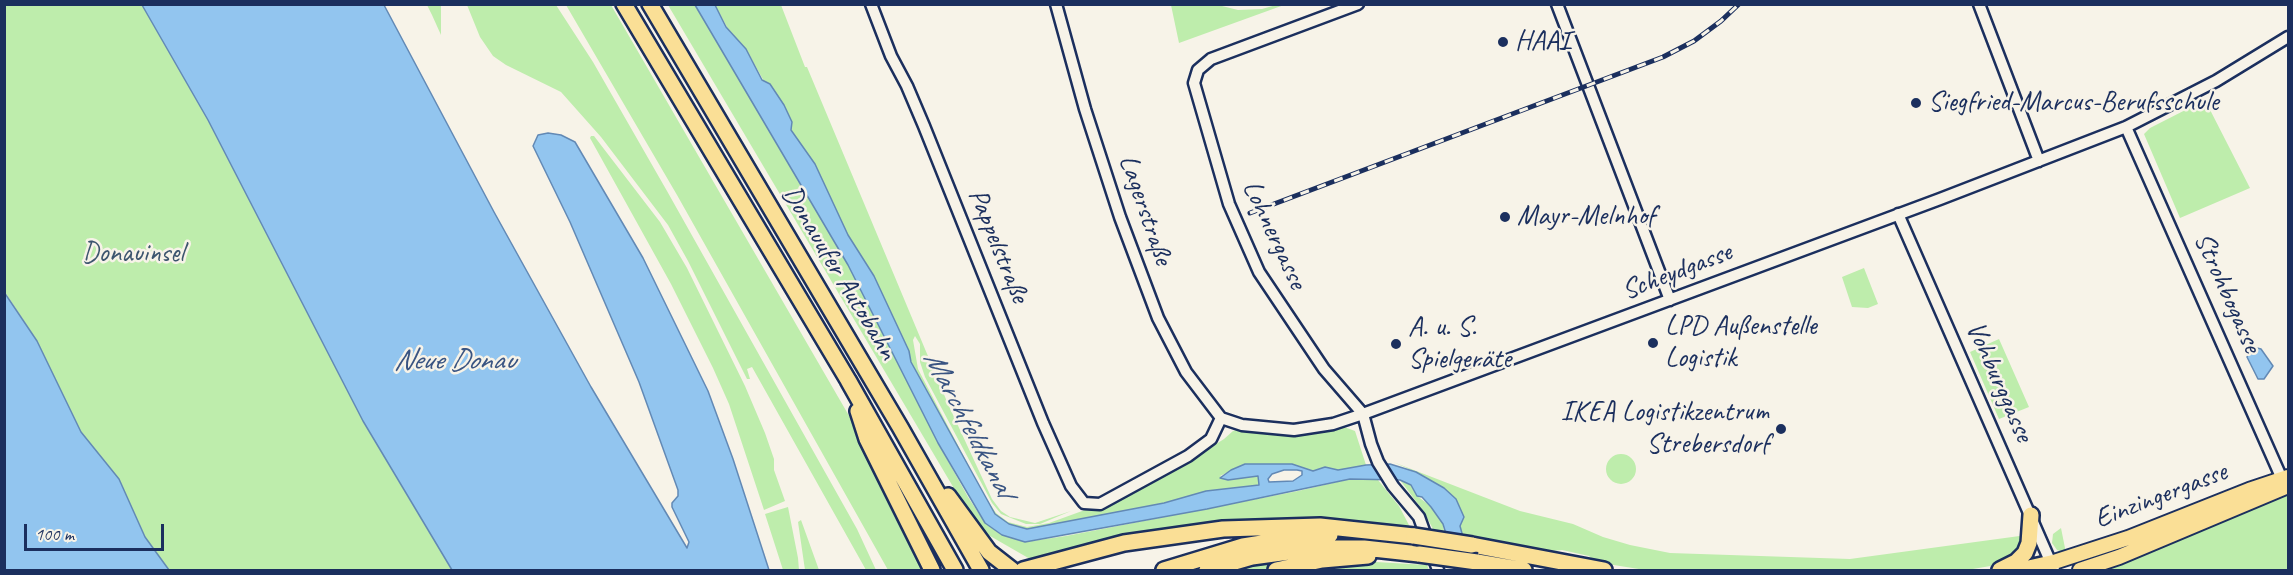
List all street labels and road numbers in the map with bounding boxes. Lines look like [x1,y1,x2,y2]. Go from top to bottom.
street label: Lagerstraße [1111,151,1179,269]
street label: Lohnergasse [1234,175,1314,295]
street label: Donauufer Autobahn [774,180,904,366]
street label: Pappelstraße [960,184,1036,308]
street label: Strohbogasse [2186,228,2268,358]
street label: Scheydgasse [1617,236,1737,308]
street label: Vohburggasse [1958,317,2040,447]
street label: Einzingergasse [2090,455,2232,537]

